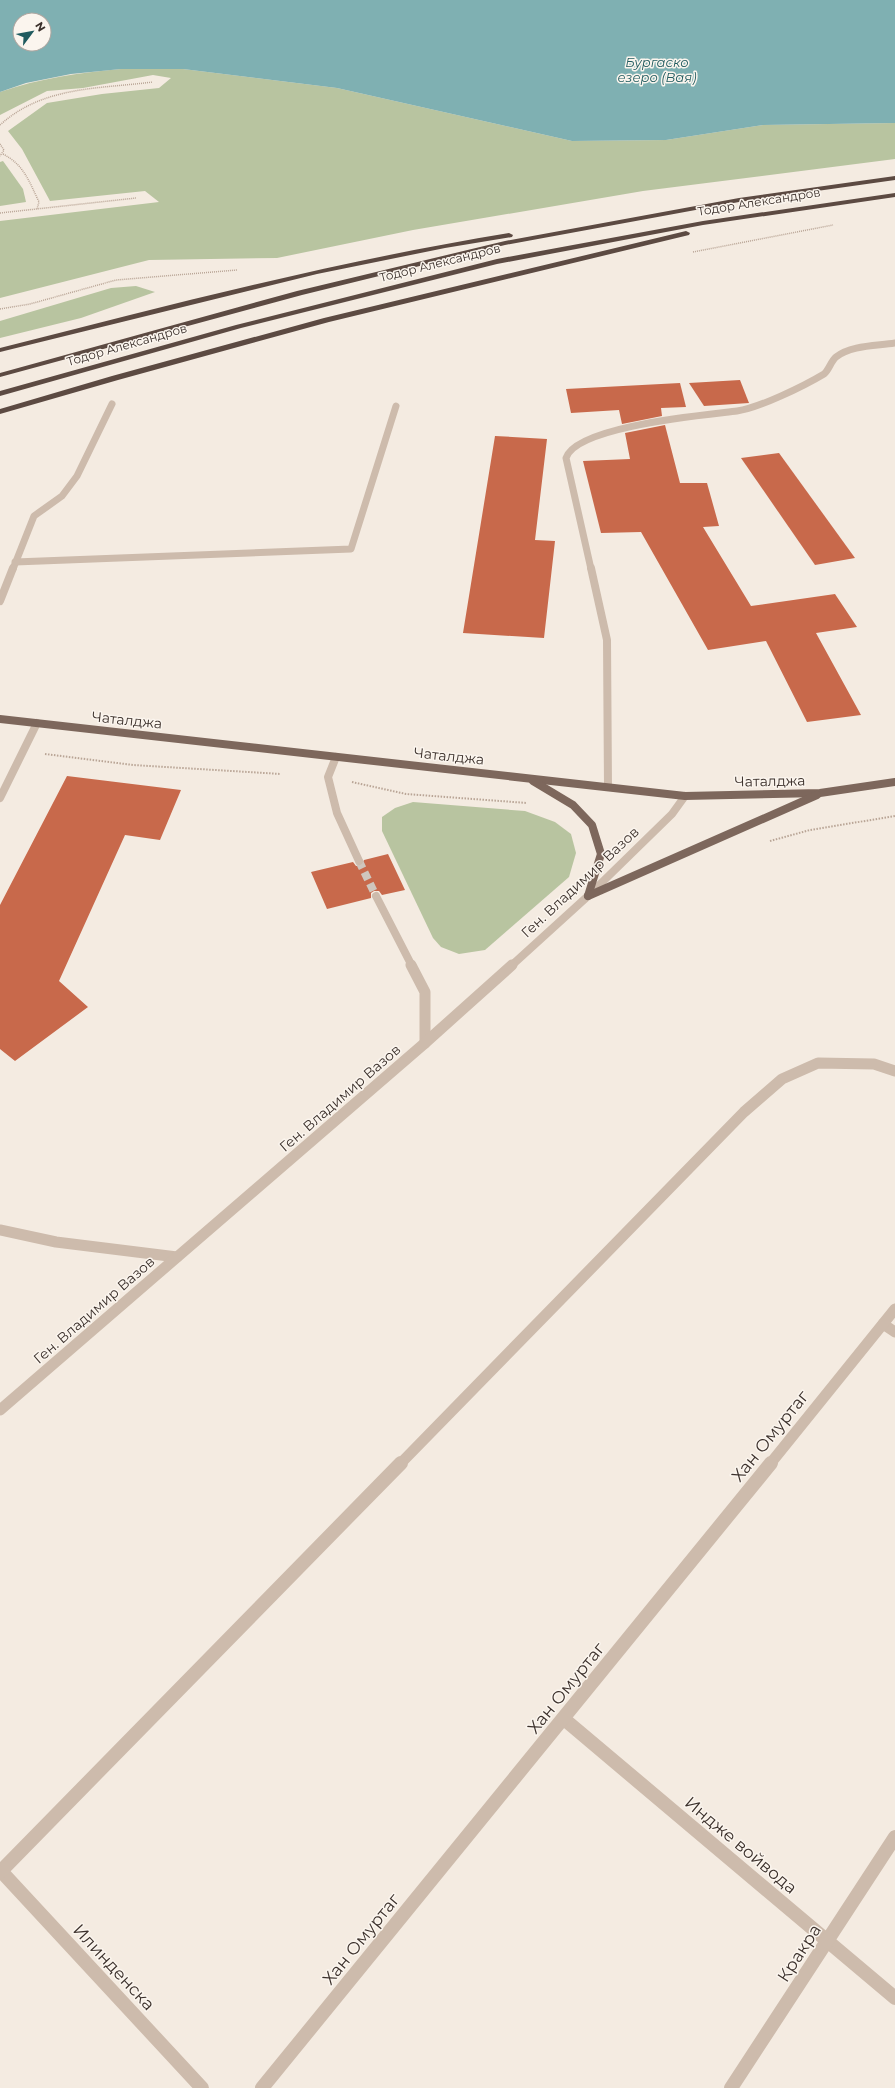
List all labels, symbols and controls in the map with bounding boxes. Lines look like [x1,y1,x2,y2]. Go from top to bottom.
north arrow [12,12,52,52]
text: N [32,19,49,34]
water label: Бургаско езеро (Вая) [618,54,696,85]
street label: Тодор Александров [696,184,822,219]
street label: Тодор Александров [378,240,502,285]
street label: Тодор Александров [65,320,189,369]
street label: Чаталджа [91,707,163,733]
street label: Чаталджа [413,743,485,769]
street label: Чаталджа [735,771,805,791]
street label: Ген. Владимир Вазов [517,823,643,941]
street label: Ген. Владимир Вазов [276,1040,404,1156]
street label: Ген. Владимир Вазов [30,1252,158,1368]
street label: Хан Омуртаг [727,1386,813,1486]
street label: Хан Омуртаг [523,1638,609,1738]
street label: Индже войвода [681,1792,801,1898]
street label: Хан Омуртаг [318,1889,404,1989]
street label: Илинденска [69,1920,159,2014]
street label: Кракра [773,1920,825,1986]

